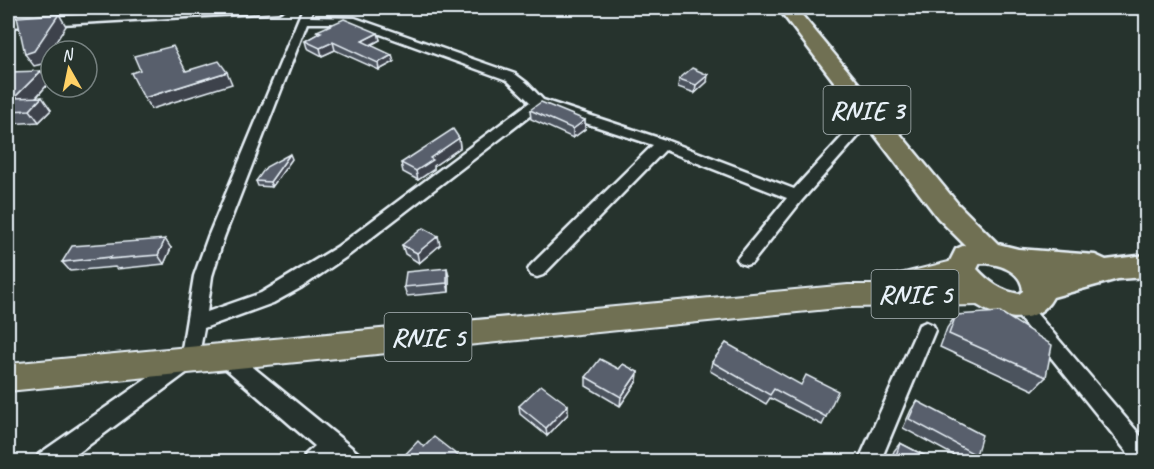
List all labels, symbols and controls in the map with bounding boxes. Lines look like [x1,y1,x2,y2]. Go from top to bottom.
north arrow [39,39,99,99]
text: N [60,44,76,66]
road number: RNIE 3 [824,86,910,134]
road number: RNIE 5 [872,270,958,318]
road number: RNIE 5 [384,313,472,361]

